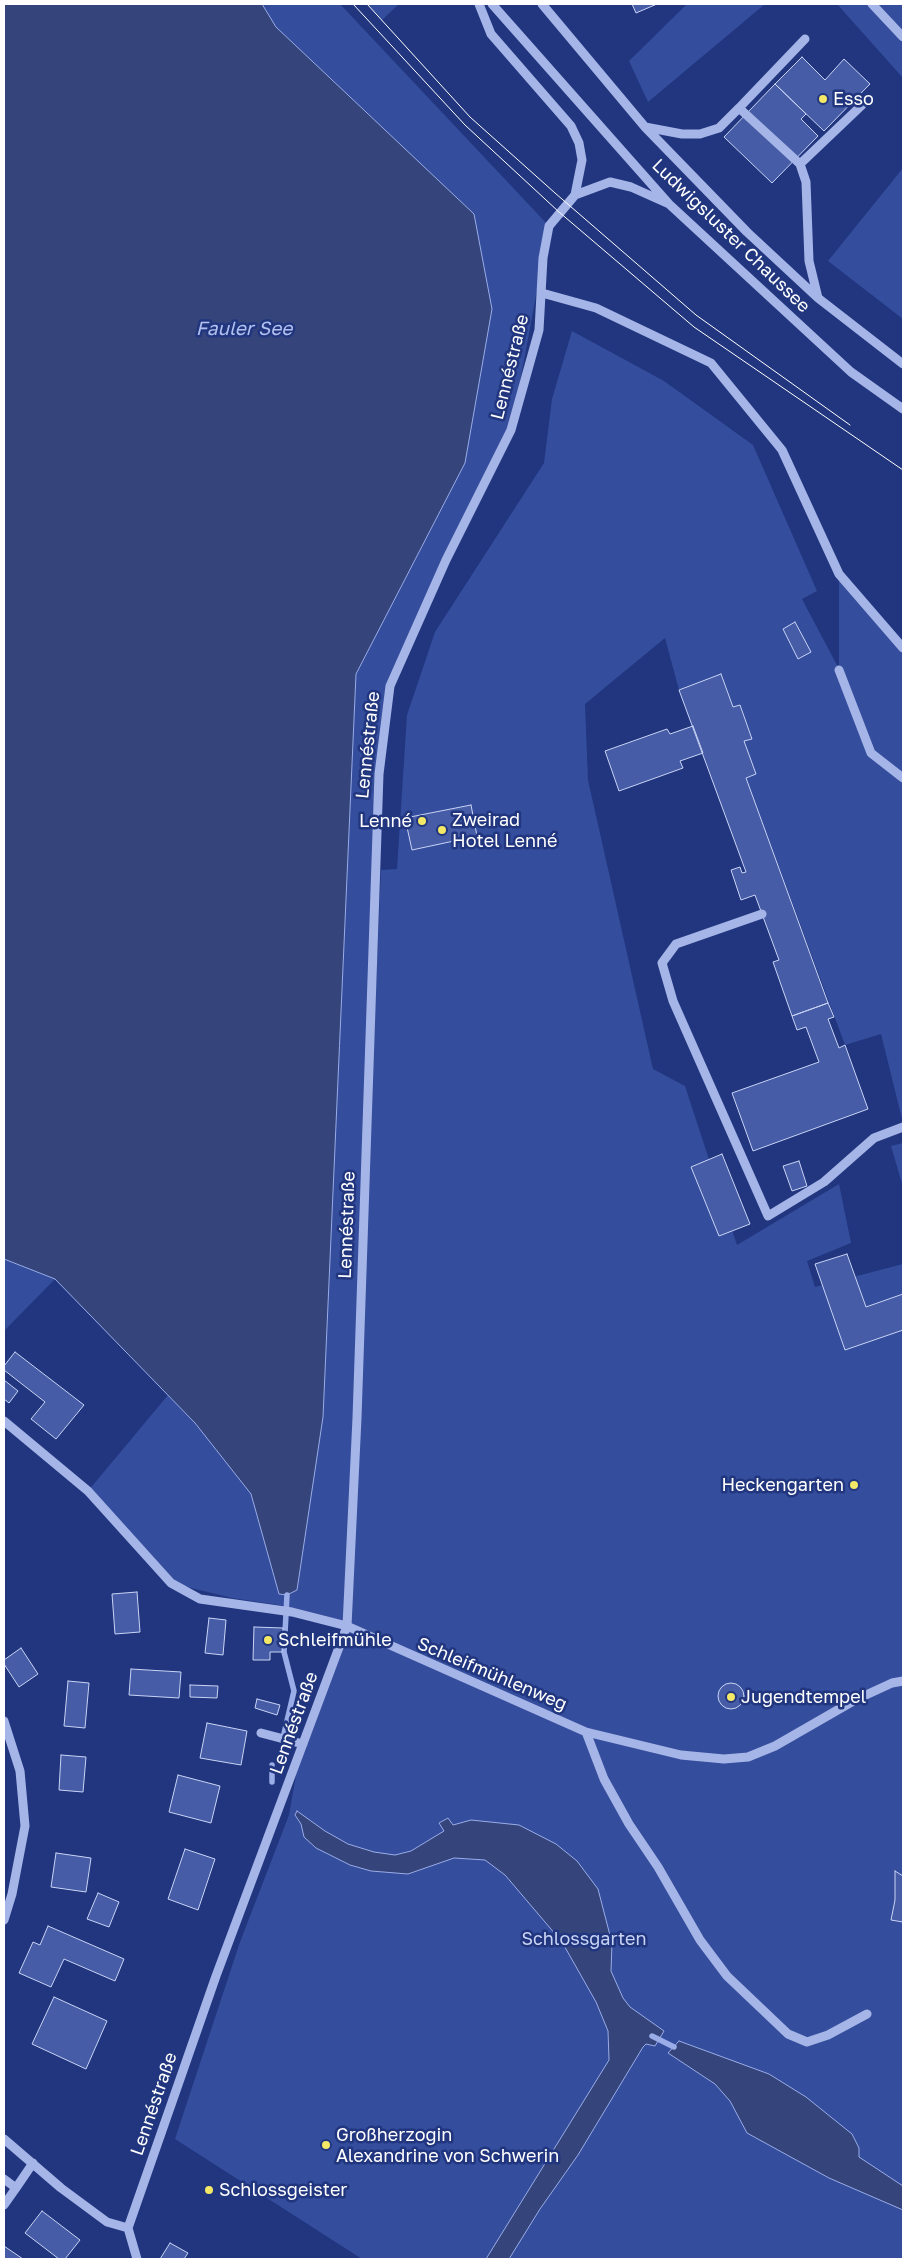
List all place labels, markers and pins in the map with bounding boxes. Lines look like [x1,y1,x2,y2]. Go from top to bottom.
place label: Esso [833,88,874,110]
marker: Esso [817,93,829,105]
place label: Zweirad Hotel Lenné [452,809,557,852]
place label: Lenné [359,810,412,832]
marker: Lenné [416,815,428,827]
marker: Zweirad Hotel Lenné [436,824,448,836]
place label: Heckengarten [721,1474,844,1496]
marker: Heckengarten [848,1479,860,1491]
place label: Schleifmühle [278,1629,392,1651]
marker: Schleifmühle [262,1634,274,1646]
place label: Jugendtempel [741,1686,866,1708]
marker: Jugendtempel [725,1691,737,1703]
place label: Großherzogin Alexandrine von Schwerin [336,2124,559,2166]
marker: Großherzogin Alexandrine von Schwerin [320,2139,332,2151]
place label: Schlossgeister [219,2179,347,2201]
marker: Schlossgeister [203,2184,215,2196]

